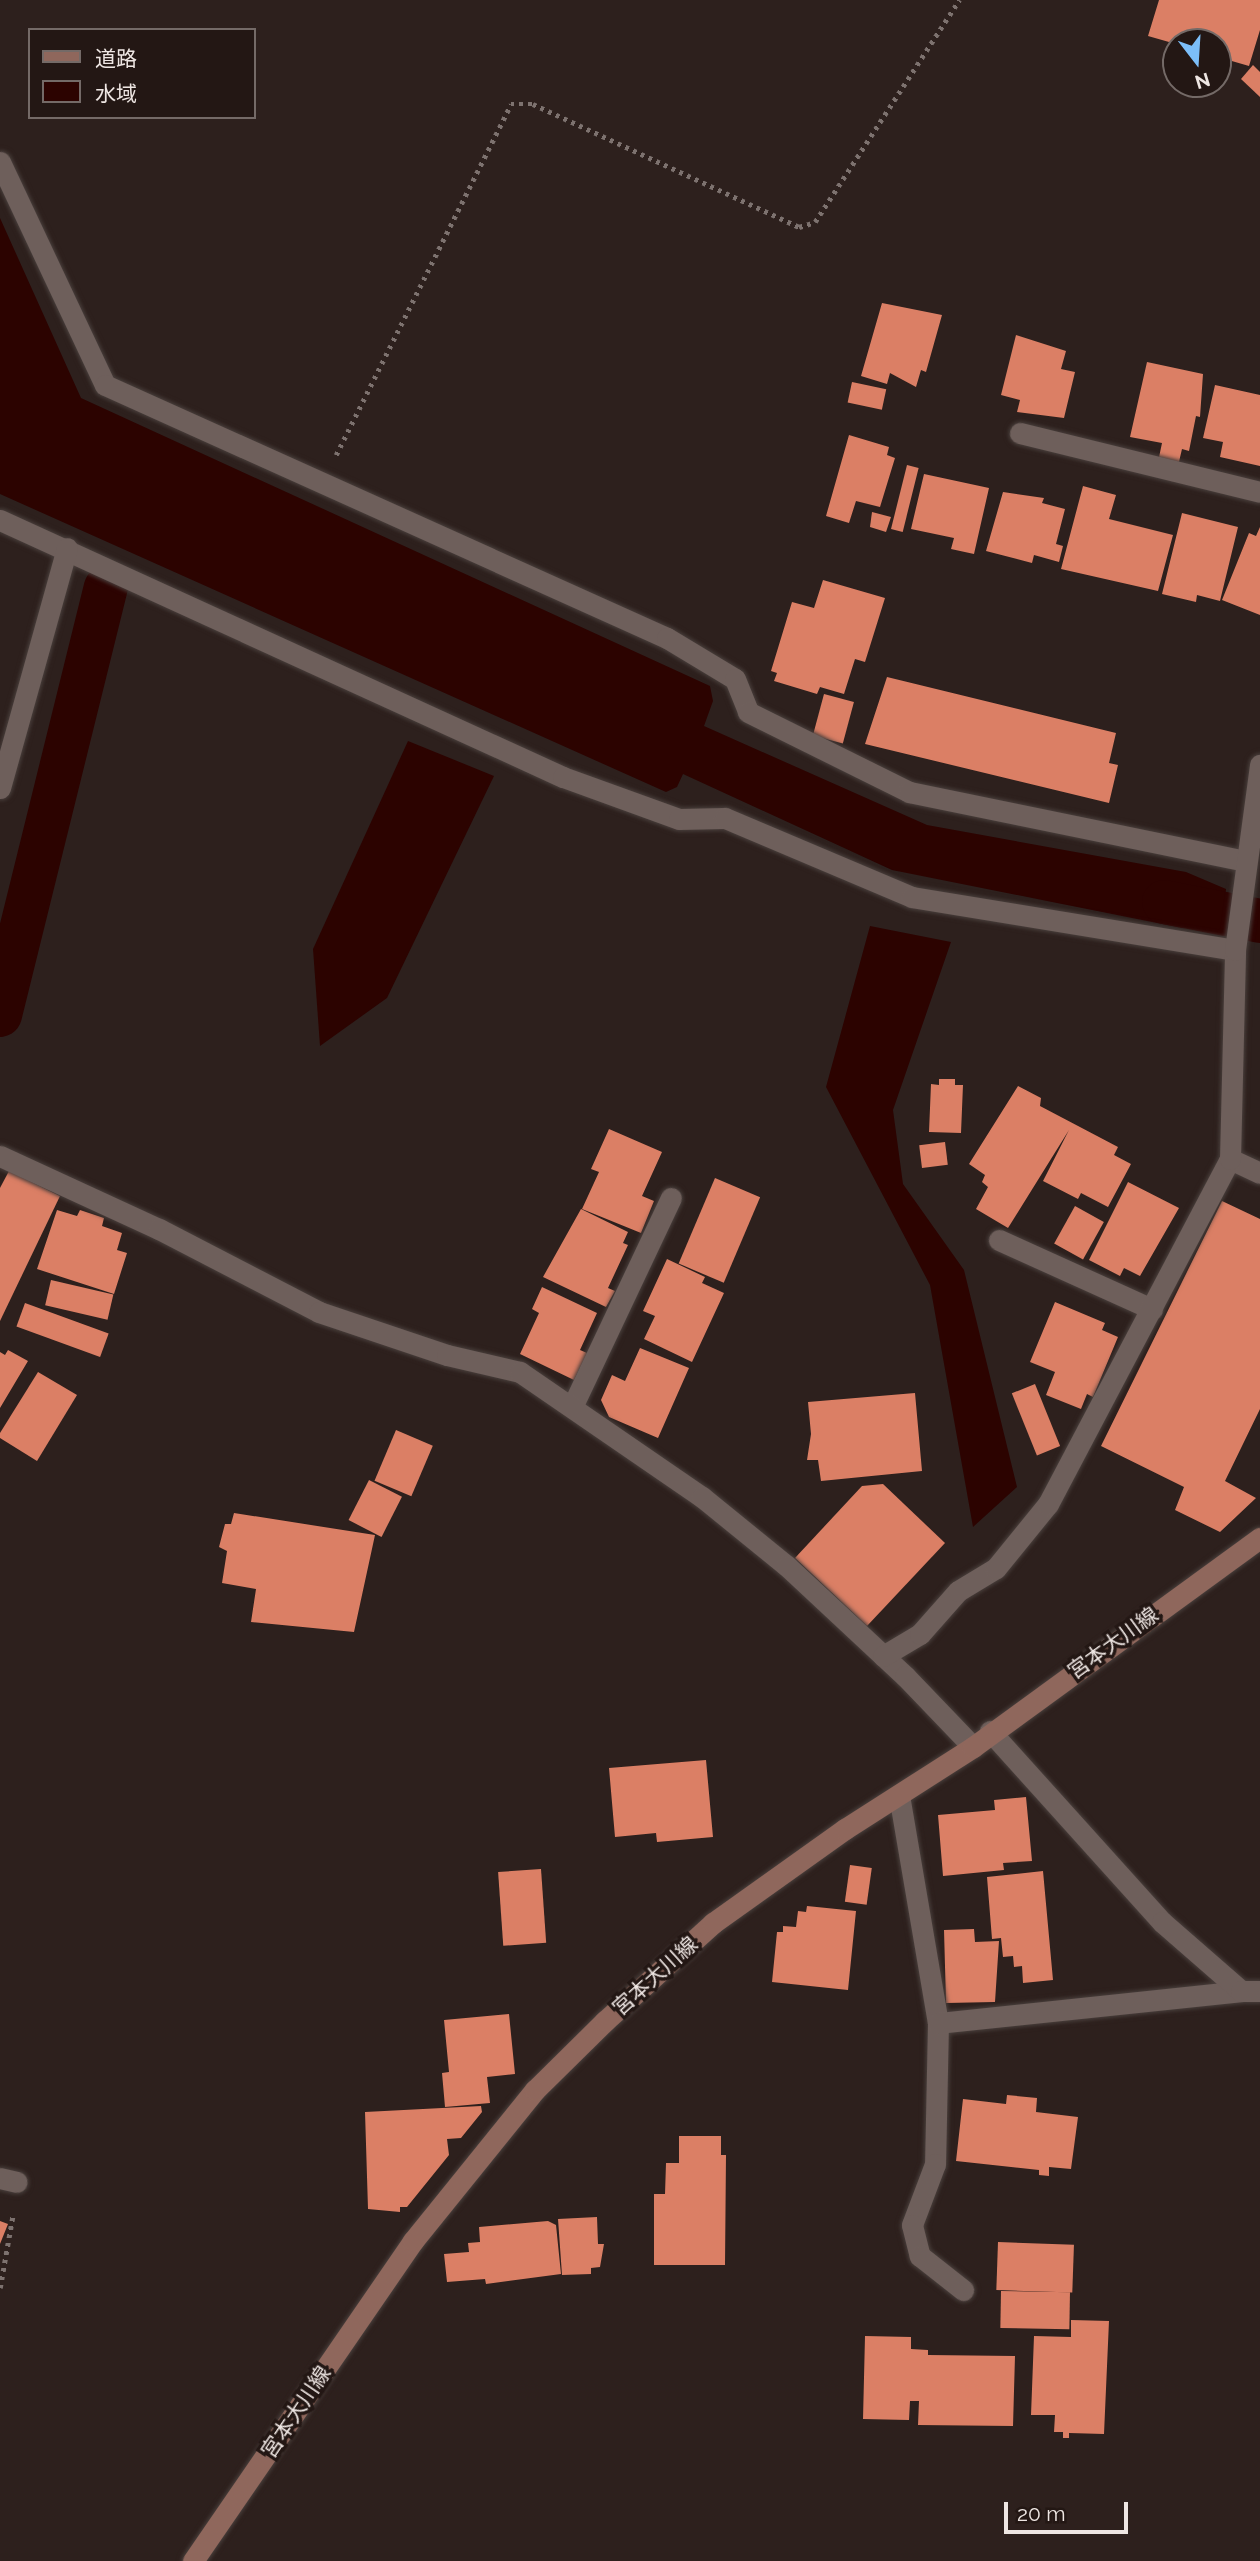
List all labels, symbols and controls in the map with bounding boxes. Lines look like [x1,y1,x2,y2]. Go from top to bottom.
legend [28,28,256,119]
north arrow [1162,28,1232,98]
text: 道路 [95,46,137,71]
text: N [1192,69,1213,94]
text: 水域 [95,81,137,106]
street label: 宮本大川線 [1063,1602,1163,1684]
street label: 宮本大川線 [608,1932,702,2020]
street label: 宮本大川線 [256,2361,336,2463]
scale bar [1008,2488,1132,2532]
text: 20 m [1017,2501,1065,2526]

